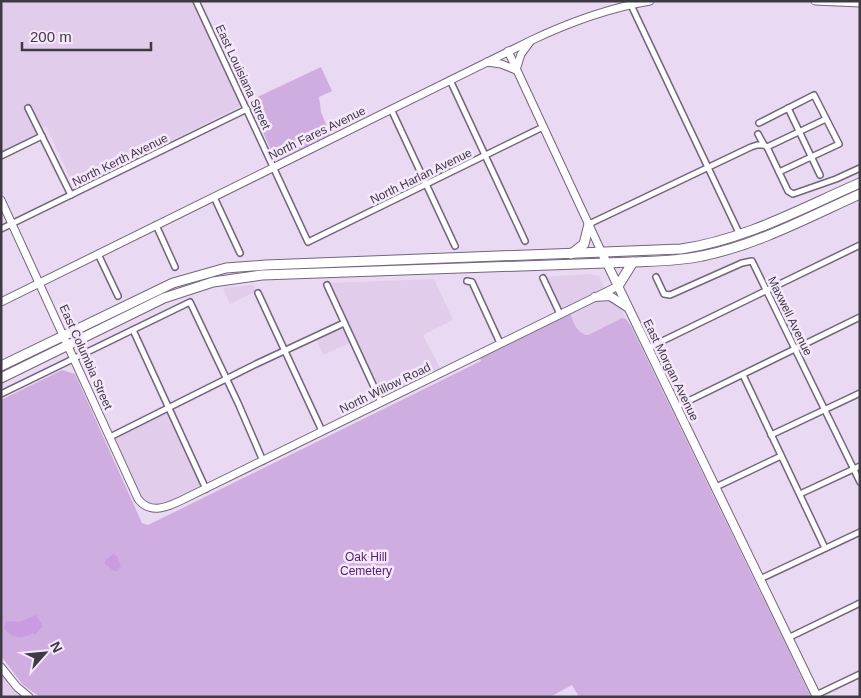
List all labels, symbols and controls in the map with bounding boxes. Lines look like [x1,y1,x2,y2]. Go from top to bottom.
scale bar [22,20,151,52]
street label: East Louisiana Street [213,22,274,132]
text: 200 m [30,28,72,45]
street label: North Fares Avenue [266,103,368,163]
street label: North Kerth Avenue [70,131,170,189]
street label: North Harlan Avenue [368,145,474,207]
street label: Maxwell Avenue [765,274,815,358]
street label: East Columbia Street [57,302,116,412]
street label: East Morgan Avenue [640,317,702,423]
street label: North Willow Road [337,360,433,416]
park label: Oak Hill Cemetery [340,550,392,578]
north arrow [20,628,70,678]
text: N [47,639,66,655]

